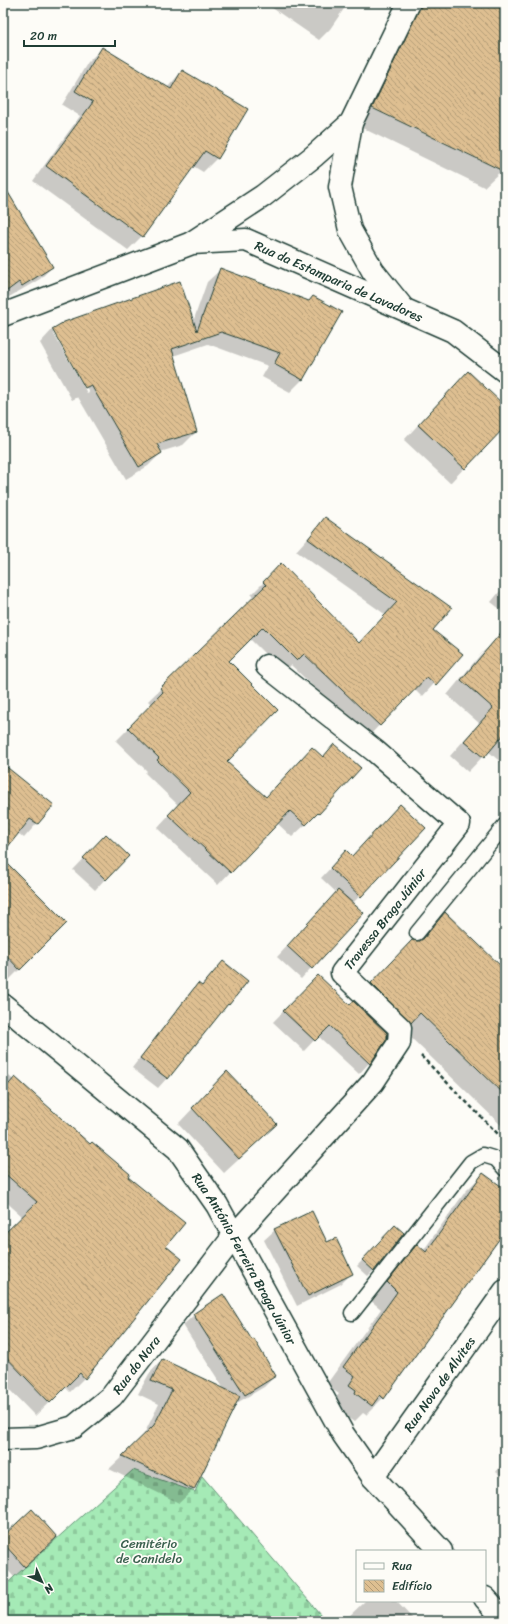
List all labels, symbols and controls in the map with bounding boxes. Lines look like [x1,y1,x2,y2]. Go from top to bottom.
scale bar [24,22,115,48]
text: 20 m [30,25,57,47]
street label: Rua da Estamparia de Lavadores [251,234,427,329]
street label: Travessa Braga Júnior [338,863,433,975]
street label: Rua António Ferreira Braga Júnior [186,1168,303,1350]
street label: Rua do Nora [106,1330,167,1399]
street label: Rua Nova de Alvites [397,1331,482,1437]
park label: Cemitério de Canidelo [116,1532,182,1570]
legend [356,1550,486,1602]
text: Rua [392,1555,413,1577]
north arrow [22,1562,62,1602]
text: Edifício [392,1575,432,1597]
text: N [39,1579,59,1598]

